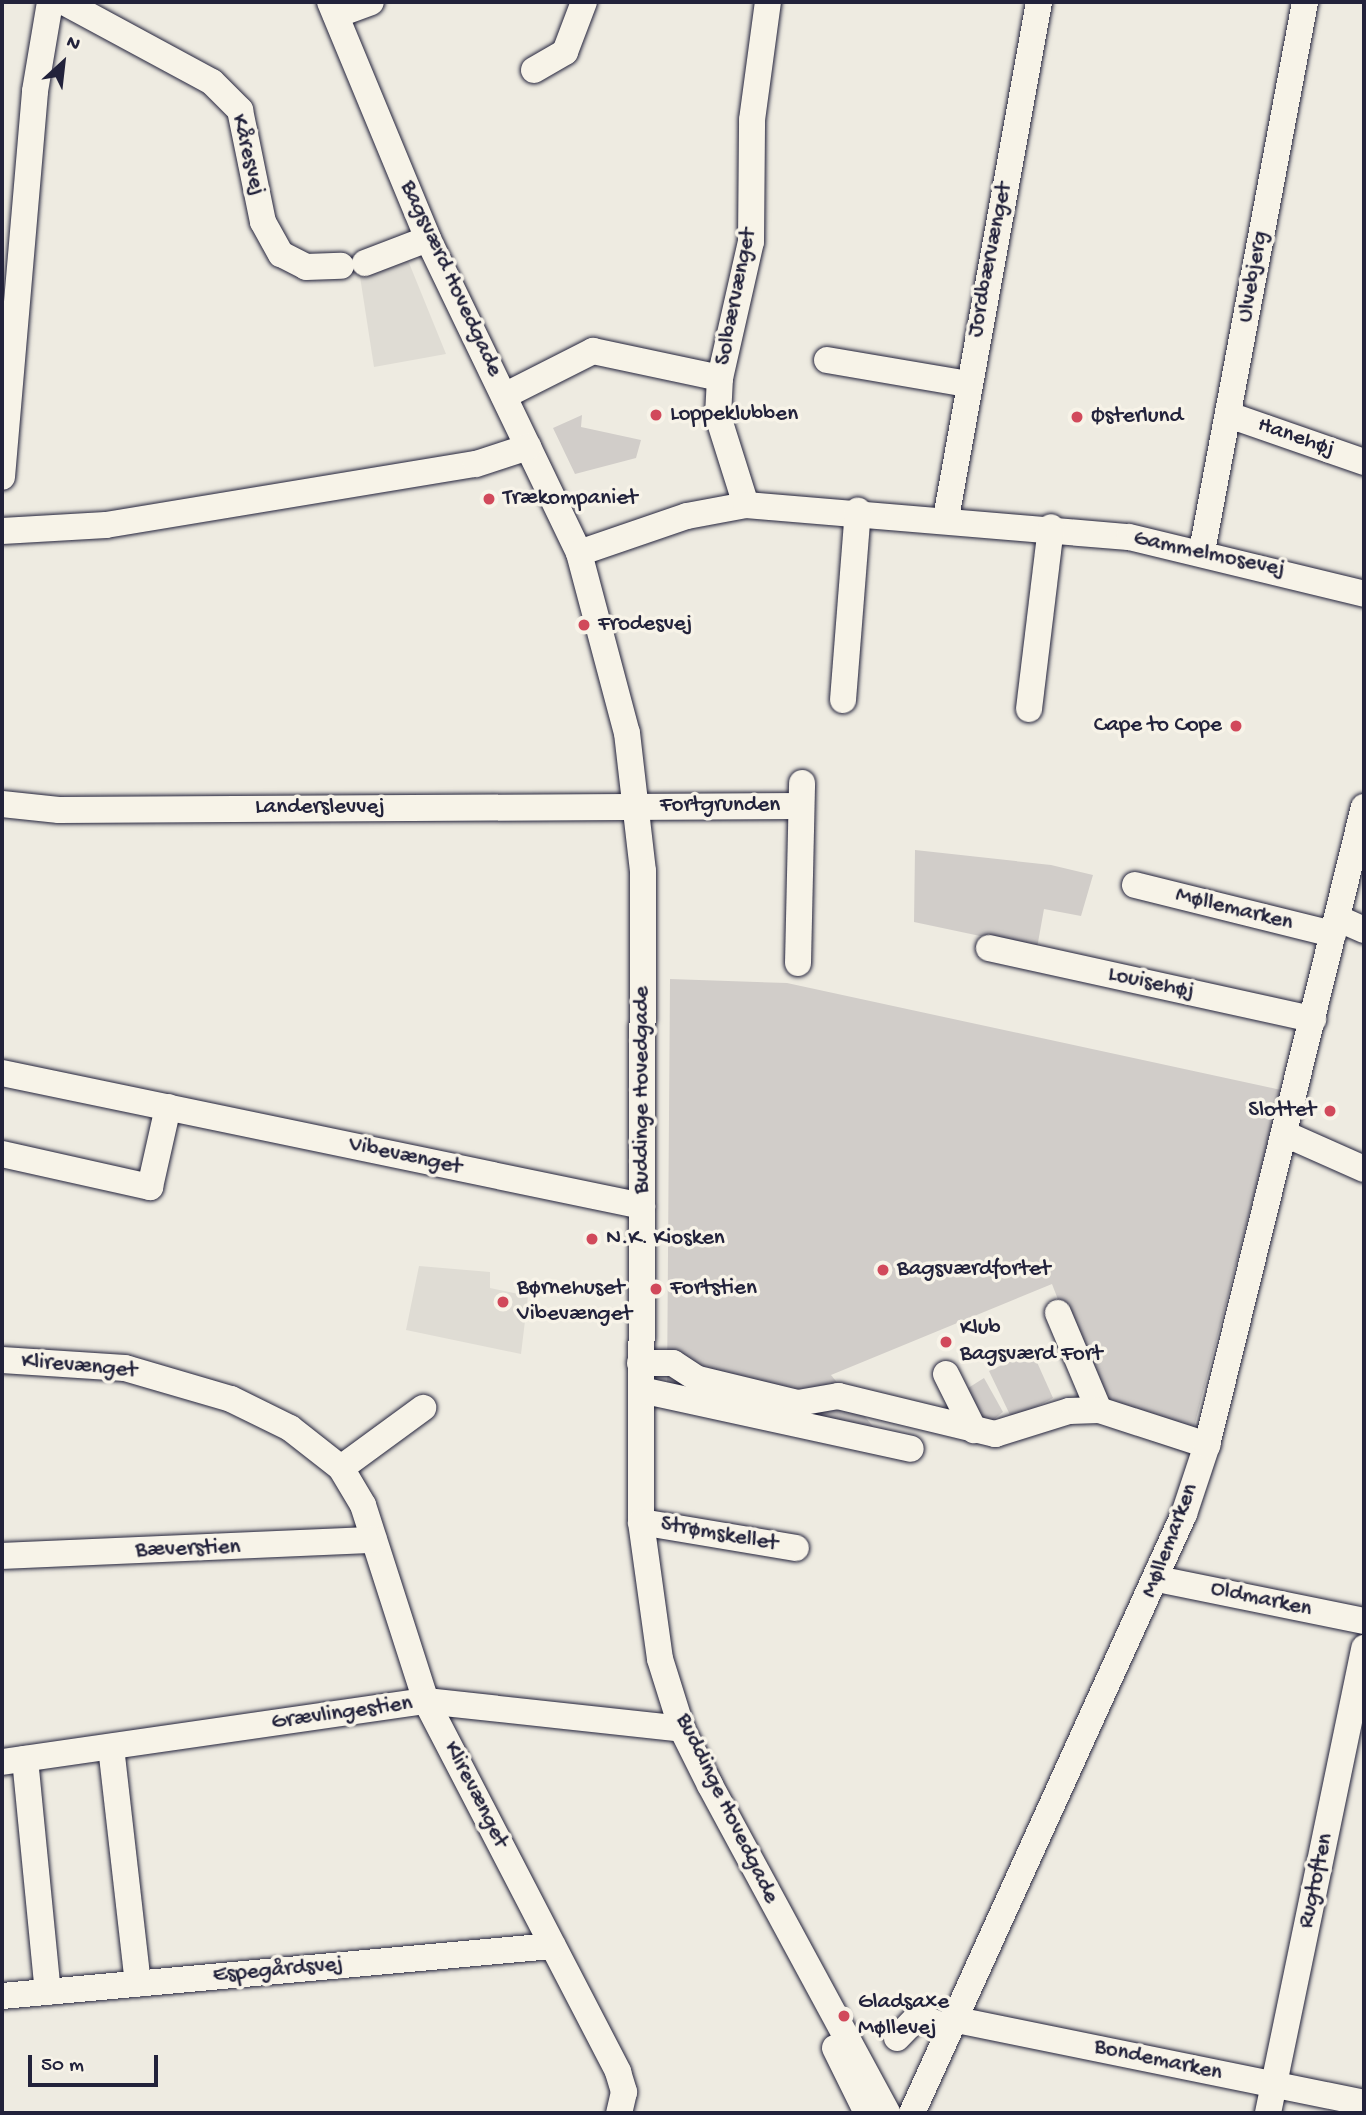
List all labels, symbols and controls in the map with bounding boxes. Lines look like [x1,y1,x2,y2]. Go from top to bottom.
north arrow [28,28,98,98]
text: N [62,31,84,57]
street label: Kåresvej [224,112,270,198]
street label: Bagsværd Hovedgade [393,177,507,381]
street label: Jordbærvænget [962,180,1020,340]
street label: Solbærvænget [710,226,764,368]
street label: Ulvebjerg [1232,229,1276,325]
place label: Loppeklubben [670,401,798,429]
place label: Østerlund [1091,403,1183,431]
marker: Loppeklubben [648,407,664,423]
marker: Østerlund [1069,409,1085,425]
street label: Hanehøj [1254,412,1338,464]
place label: Trækompaniet [503,485,638,513]
marker: Trækompaniet [481,491,497,507]
street label: Gammelmosevej [1131,525,1287,585]
place label: Frodesvej [598,611,692,639]
marker: Frodesvej [576,617,592,633]
place label: Cape to Cope [1094,712,1222,740]
marker: Cape to Cope [1228,718,1244,734]
street label: Fortgrunden [660,792,780,820]
street label: Landerslevvej [255,794,385,822]
street label: Møllemarken [1172,882,1296,938]
street label: Louisehøj [1105,961,1197,1007]
street label: Buddinge Hovedgade [629,986,657,1194]
place label: Slottet [1248,1097,1316,1125]
marker: Slottet [1322,1103,1338,1119]
street label: Vibevænget [346,1132,464,1182]
place label: N.K. Kiosken [606,1225,725,1253]
marker: N.K. Kiosken [584,1231,600,1247]
place label: Bagsværdfortet [897,1256,1050,1284]
marker: Bagsværdfortet [875,1262,891,1278]
place label: Børnehuset Vibevænget [517,1275,632,1329]
place label: Fortstien [670,1275,757,1303]
marker: Fortstien [648,1281,664,1297]
marker: Børnehuset Vibevænget [495,1294,511,1310]
place label: Klub Bagsværd Fort [960,1315,1102,1369]
marker: Klub Bagsværd Fort [938,1334,954,1350]
street label: Klirevænget [20,1348,138,1386]
street label: Møllemarken [1137,1480,1205,1602]
street label: Strømskellet [658,1511,780,1559]
street label: Bæverstien [135,1534,241,1566]
street label: Oldmarken [1208,1576,1314,1624]
street label: Grævlingestien [270,1690,414,1738]
street label: Buddinge Hovedgade [668,1710,784,1908]
street label: Klirevænget [436,1737,514,1853]
street label: Rugtoften [1293,1831,1341,1931]
street label: Espegårdsvej [212,1952,344,1990]
place label: Gladsaxe Møllevej [858,1989,949,2043]
marker: Gladsaxe Møllevej [836,2008,852,2024]
street label: Bondemarken [1091,2034,1225,2088]
scale bar [32,2042,161,2086]
text: 50 m [41,2054,84,2079]

